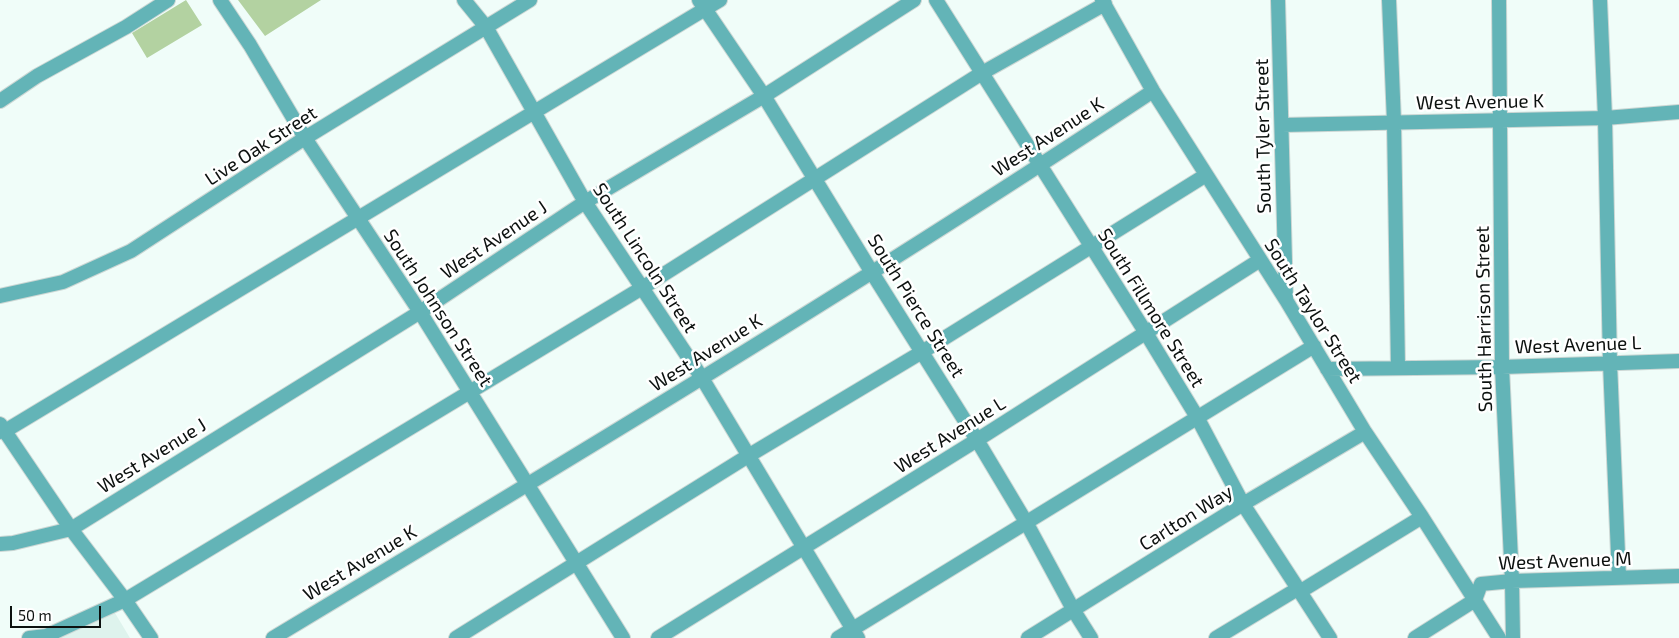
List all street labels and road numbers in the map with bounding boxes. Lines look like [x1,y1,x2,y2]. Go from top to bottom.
street label: South Tyler Street [1250,58,1276,214]
street label: West Avenue K [1416,89,1544,115]
street label: West Avenue K [988,93,1108,181]
street label: Live Oak Street [201,101,321,191]
street label: South Lincoln Street [588,179,702,337]
street label: West Avenue J [436,196,552,284]
street label: South Fillmore Street [1093,224,1209,392]
street label: South Johnson Street [379,225,497,391]
street label: South Harrison Street [1471,226,1497,412]
street label: South Pierce Street [863,230,969,382]
street label: South Taylor Street [1259,235,1367,387]
street label: West Avenue K [646,309,766,397]
street label: West Avenue L [1514,331,1642,359]
street label: West Avenue L [890,392,1010,478]
street label: West Avenue J [94,414,210,498]
street label: Carlton Way [1135,480,1237,556]
street label: West Avenue K [299,520,421,606]
street label: West Avenue M [1498,547,1632,575]

